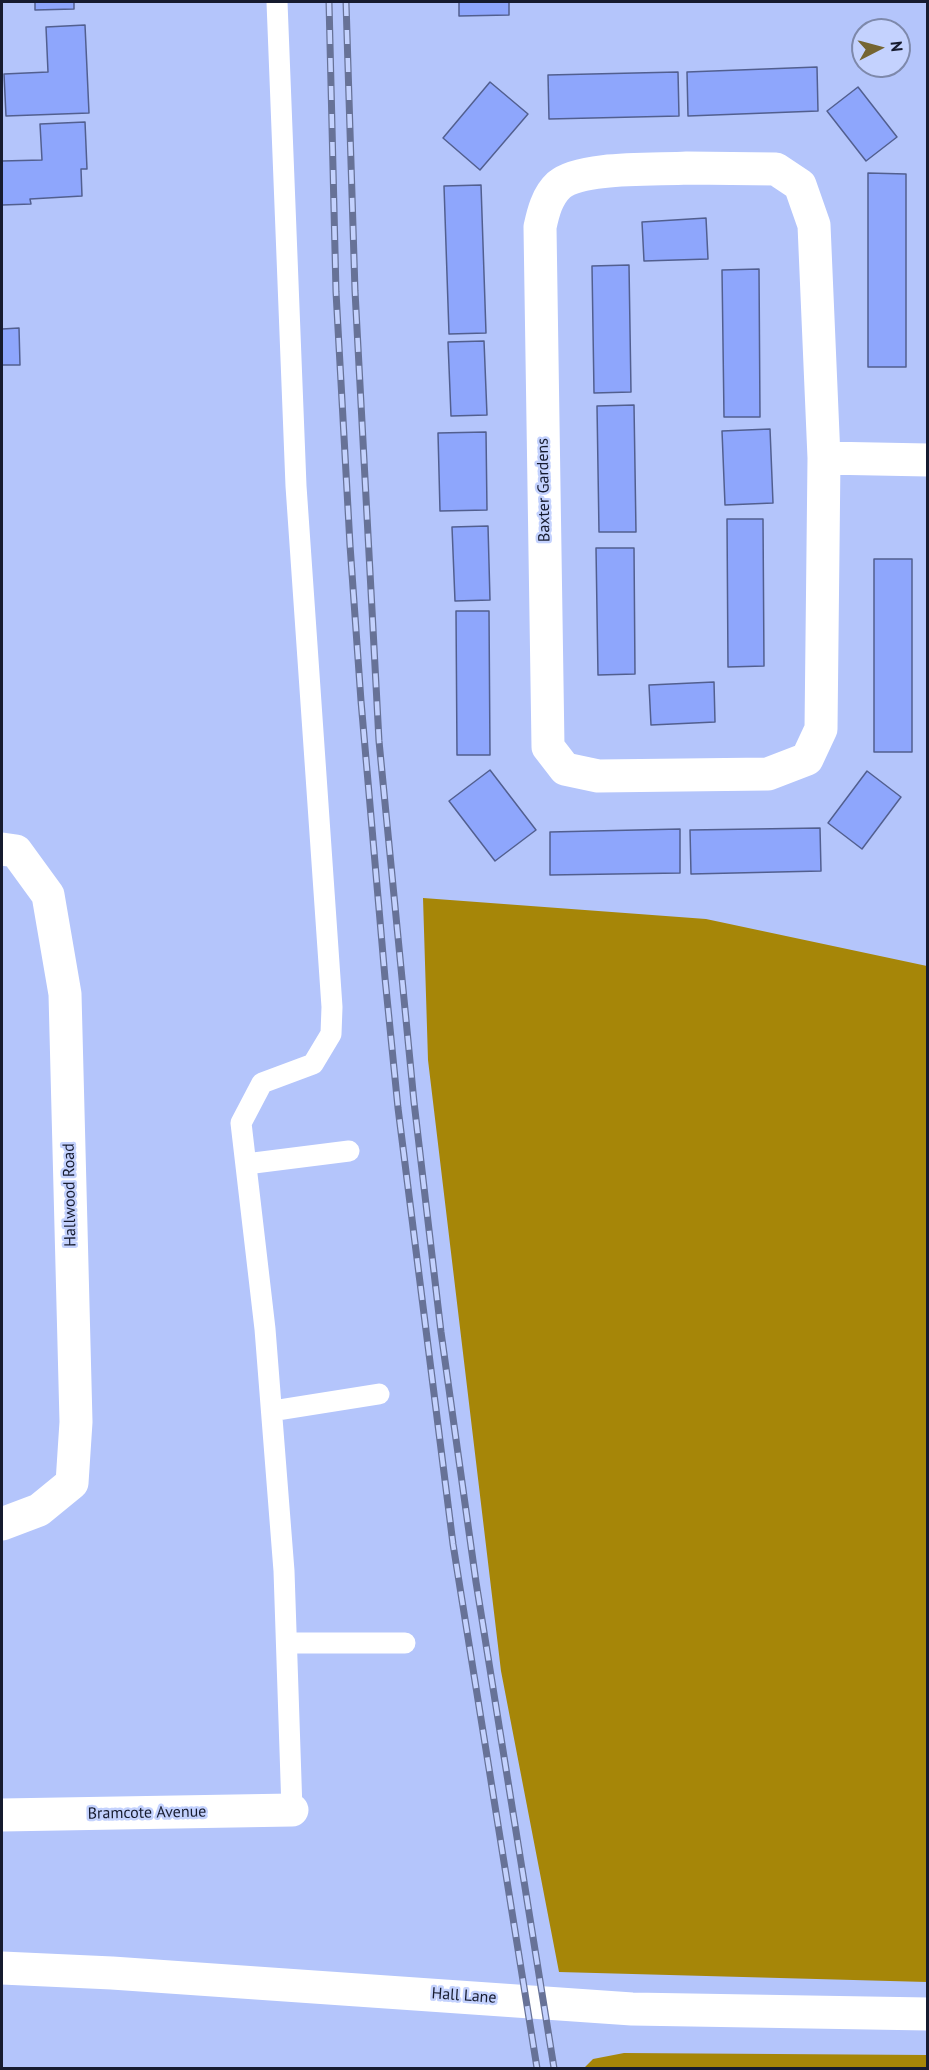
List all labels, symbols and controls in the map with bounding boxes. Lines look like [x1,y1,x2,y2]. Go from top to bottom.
north arrow [851,18,911,78]
text: N [886,40,907,53]
street label: Baxter Gardens [533,438,555,542]
street label: Hallwood Road [59,1143,81,1247]
street label: Bramcote Avenue [87,1802,207,1824]
street label: Hall Lane [431,1984,497,2008]

